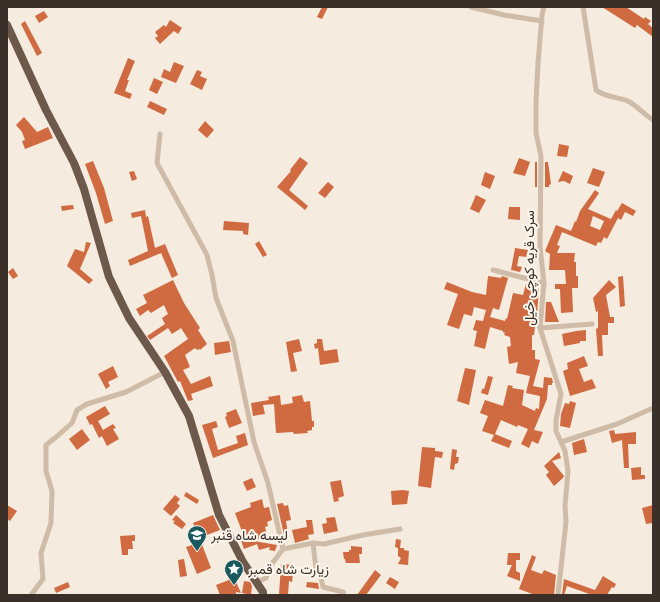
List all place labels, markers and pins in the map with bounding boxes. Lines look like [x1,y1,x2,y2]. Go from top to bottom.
school or university icon: لیسه شاه قنبر [186,524,208,552]
place label: لیسه شاه قنبر [210,526,288,544]
place icon: زیارت شاه قمبر [223,558,245,586]
place label: زیارت شاه قمبر [247,560,329,578]

